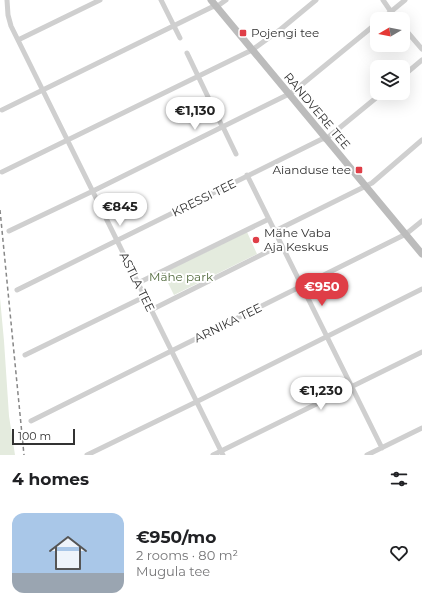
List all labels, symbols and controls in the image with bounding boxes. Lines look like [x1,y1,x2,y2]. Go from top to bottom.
north arrow [370,12,410,52]
map controls [370,12,410,100]
place label: Pojengi tee [251,25,319,40]
marker: Pojengi tee [238,28,248,38]
button: layers [370,60,410,100]
street label: RANDVERE TEE [281,69,354,152]
pin: €1,130 [162,97,228,131]
text: €1,130 [175,102,215,118]
place label: Aianduse tee [272,162,351,177]
marker: Aianduse tee [354,165,364,175]
street label: KRESSI TEE [169,176,238,220]
pin: €845 [96,193,144,227]
text: €845 [102,198,138,214]
place label: Mähe Vaba Aja Keskus [264,225,331,254]
marker: Mähe Vaba Aja Keskus [251,235,261,245]
street label: ASTLA TEE [117,249,158,314]
park label: Mähe park [149,269,214,284]
pin: €950 [298,273,346,307]
text: €950 [304,278,340,294]
street label: ARNIKA TEE [191,300,264,345]
pin: €1,230 [288,377,354,411]
text: €1,230 [299,382,343,398]
scale bar [12,427,75,446]
text: 100 m [18,429,51,443]
icon: filters [388,468,410,490]
text: 4 homes [12,469,89,489]
text: €950/mo [136,527,216,547]
icon: home [44,529,92,577]
icon: heart [388,542,410,564]
text: 2 rooms · 80 m² [136,547,238,563]
text: Mugula tee [136,563,210,579]

